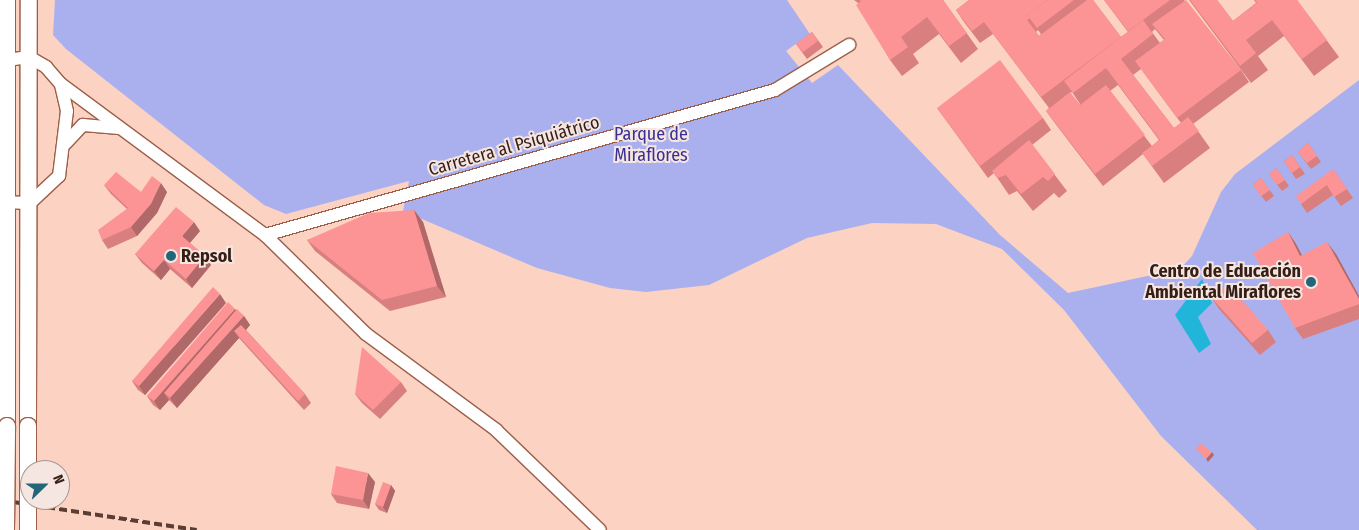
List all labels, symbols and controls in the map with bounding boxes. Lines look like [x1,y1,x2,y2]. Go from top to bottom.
street label: Carretera al Psiquiátrico [426,111,602,181]
park label: Parque de Miraflores [614,124,688,166]
place label: Repsol [181,245,232,267]
marker: Repsol [165,250,177,262]
place label: Centro de Educación Ambiental Miraflores [1145,261,1301,304]
marker: Centro de Educación Ambiental Miraflores [1305,276,1317,288]
north arrow [20,460,70,510]
text: N [49,472,68,487]

